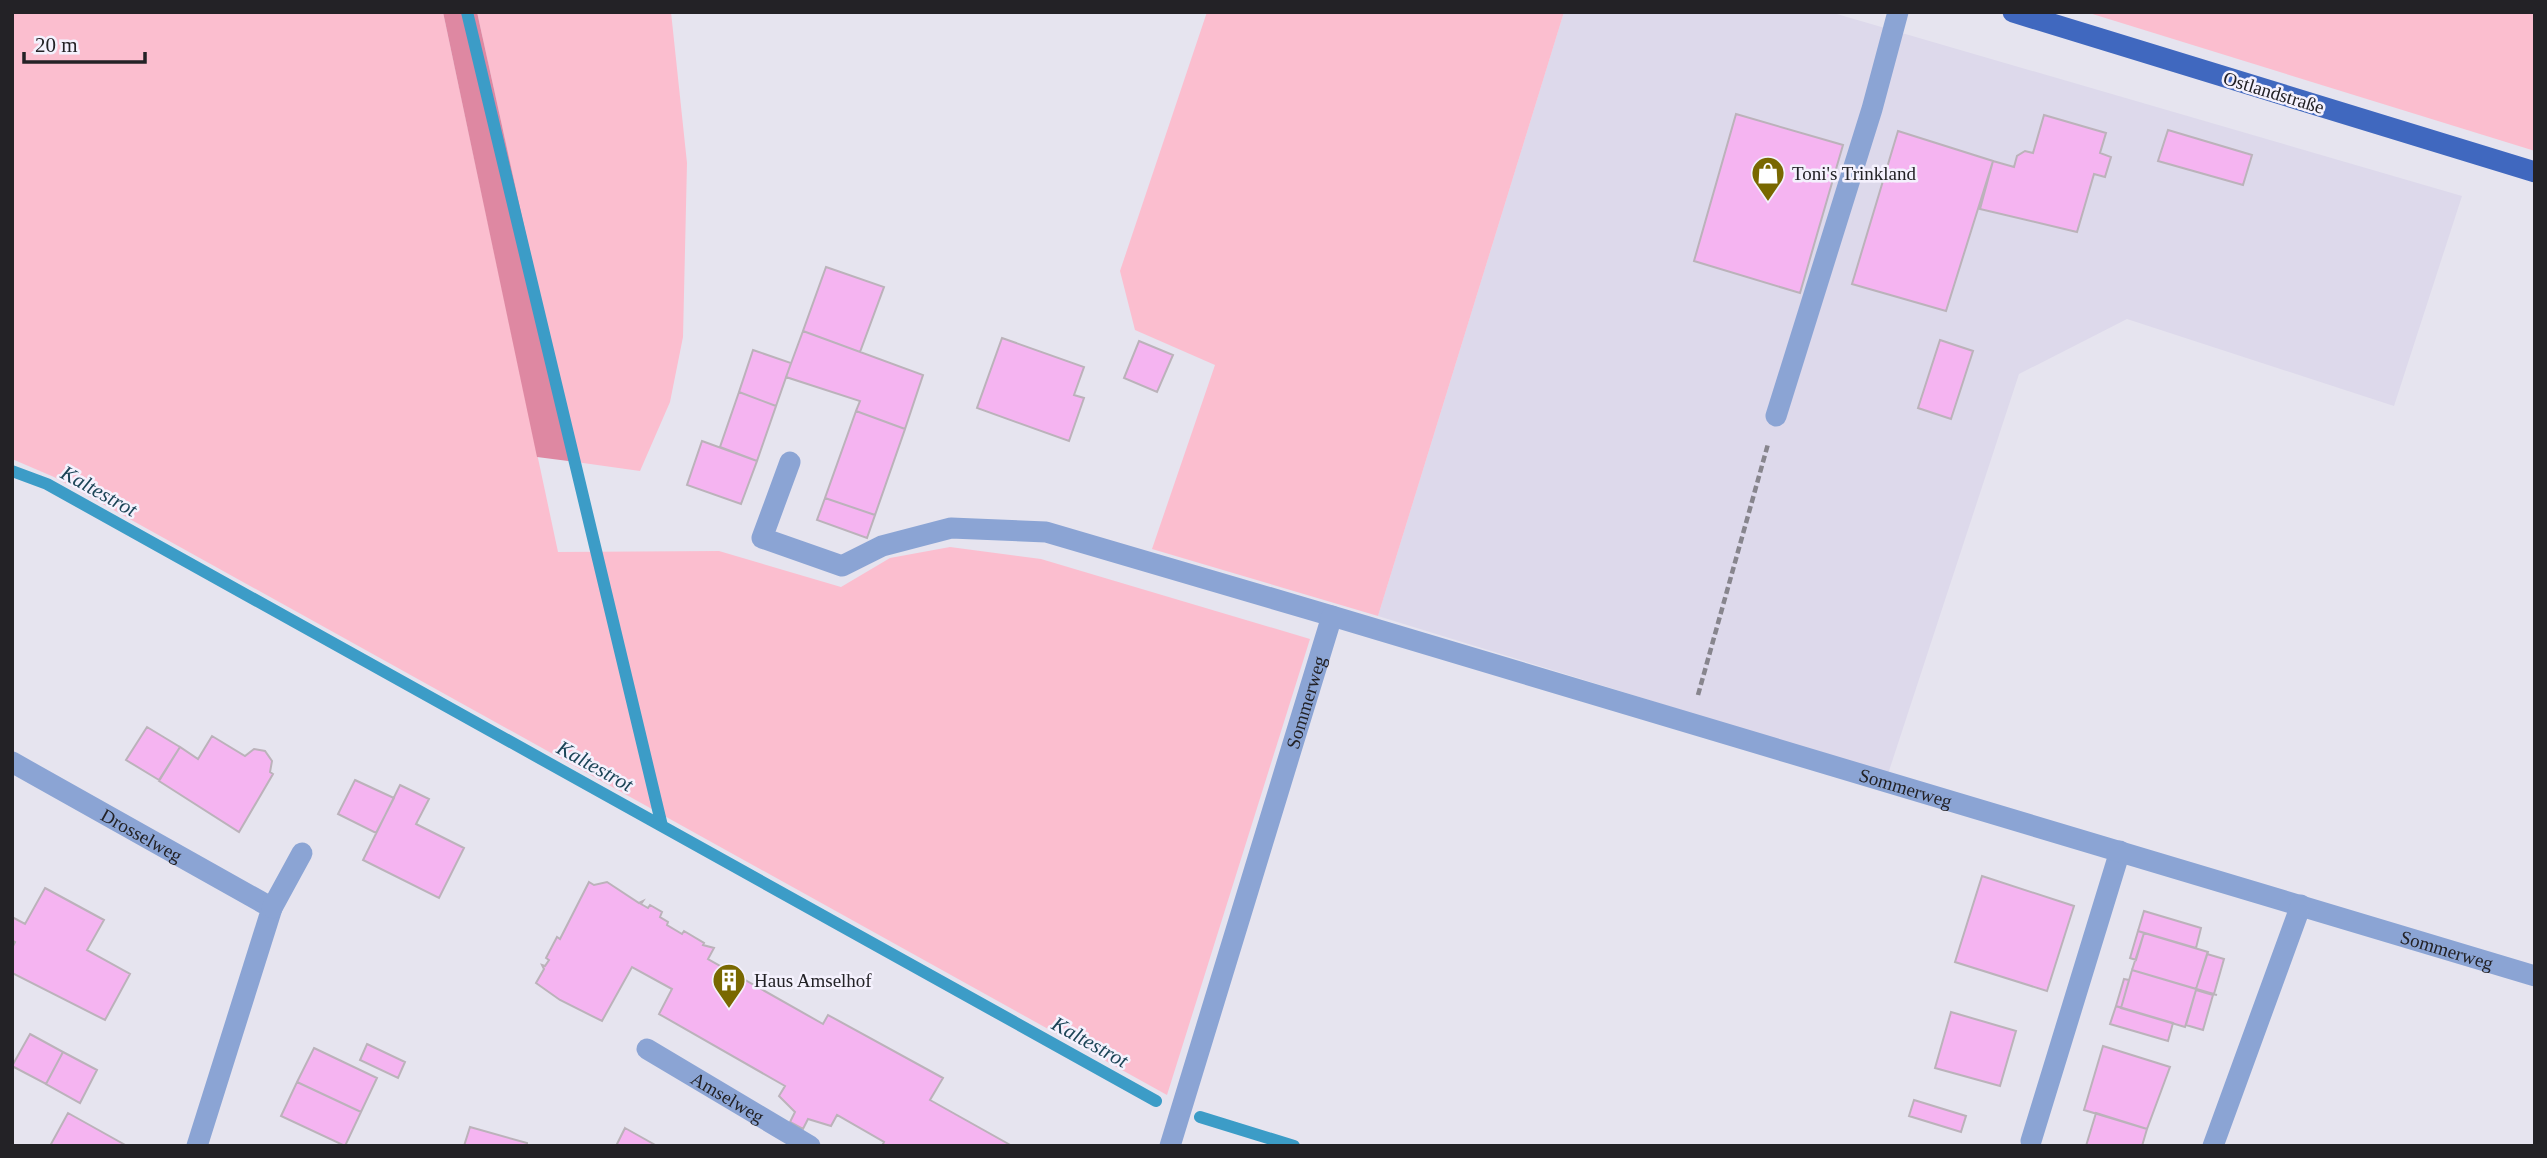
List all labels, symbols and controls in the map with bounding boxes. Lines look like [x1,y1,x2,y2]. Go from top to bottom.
scale bar [24,21,145,65]
text: 20 m [35,33,78,57]
street label: Ostlandstraße [2221,67,2327,118]
shop icon: Toni's Trinkland [1749,154,1787,203]
place label: Toni's Trinkland [1792,163,1917,184]
water label: Kaltestrot [56,460,142,522]
street label: Sommerweg [1282,653,1330,751]
water label: Kaltestrot [552,735,638,797]
street label: Sommerweg [1856,764,1955,812]
street label: Drosselweg [97,804,186,867]
street label: Sommerweg [2398,926,2496,974]
building icon: Haus Amselhof [710,961,748,1010]
place label: Haus Amselhof [754,970,872,991]
water label: Kaltestrot [1047,1011,1133,1073]
street label: Amselweg [687,1068,768,1128]

